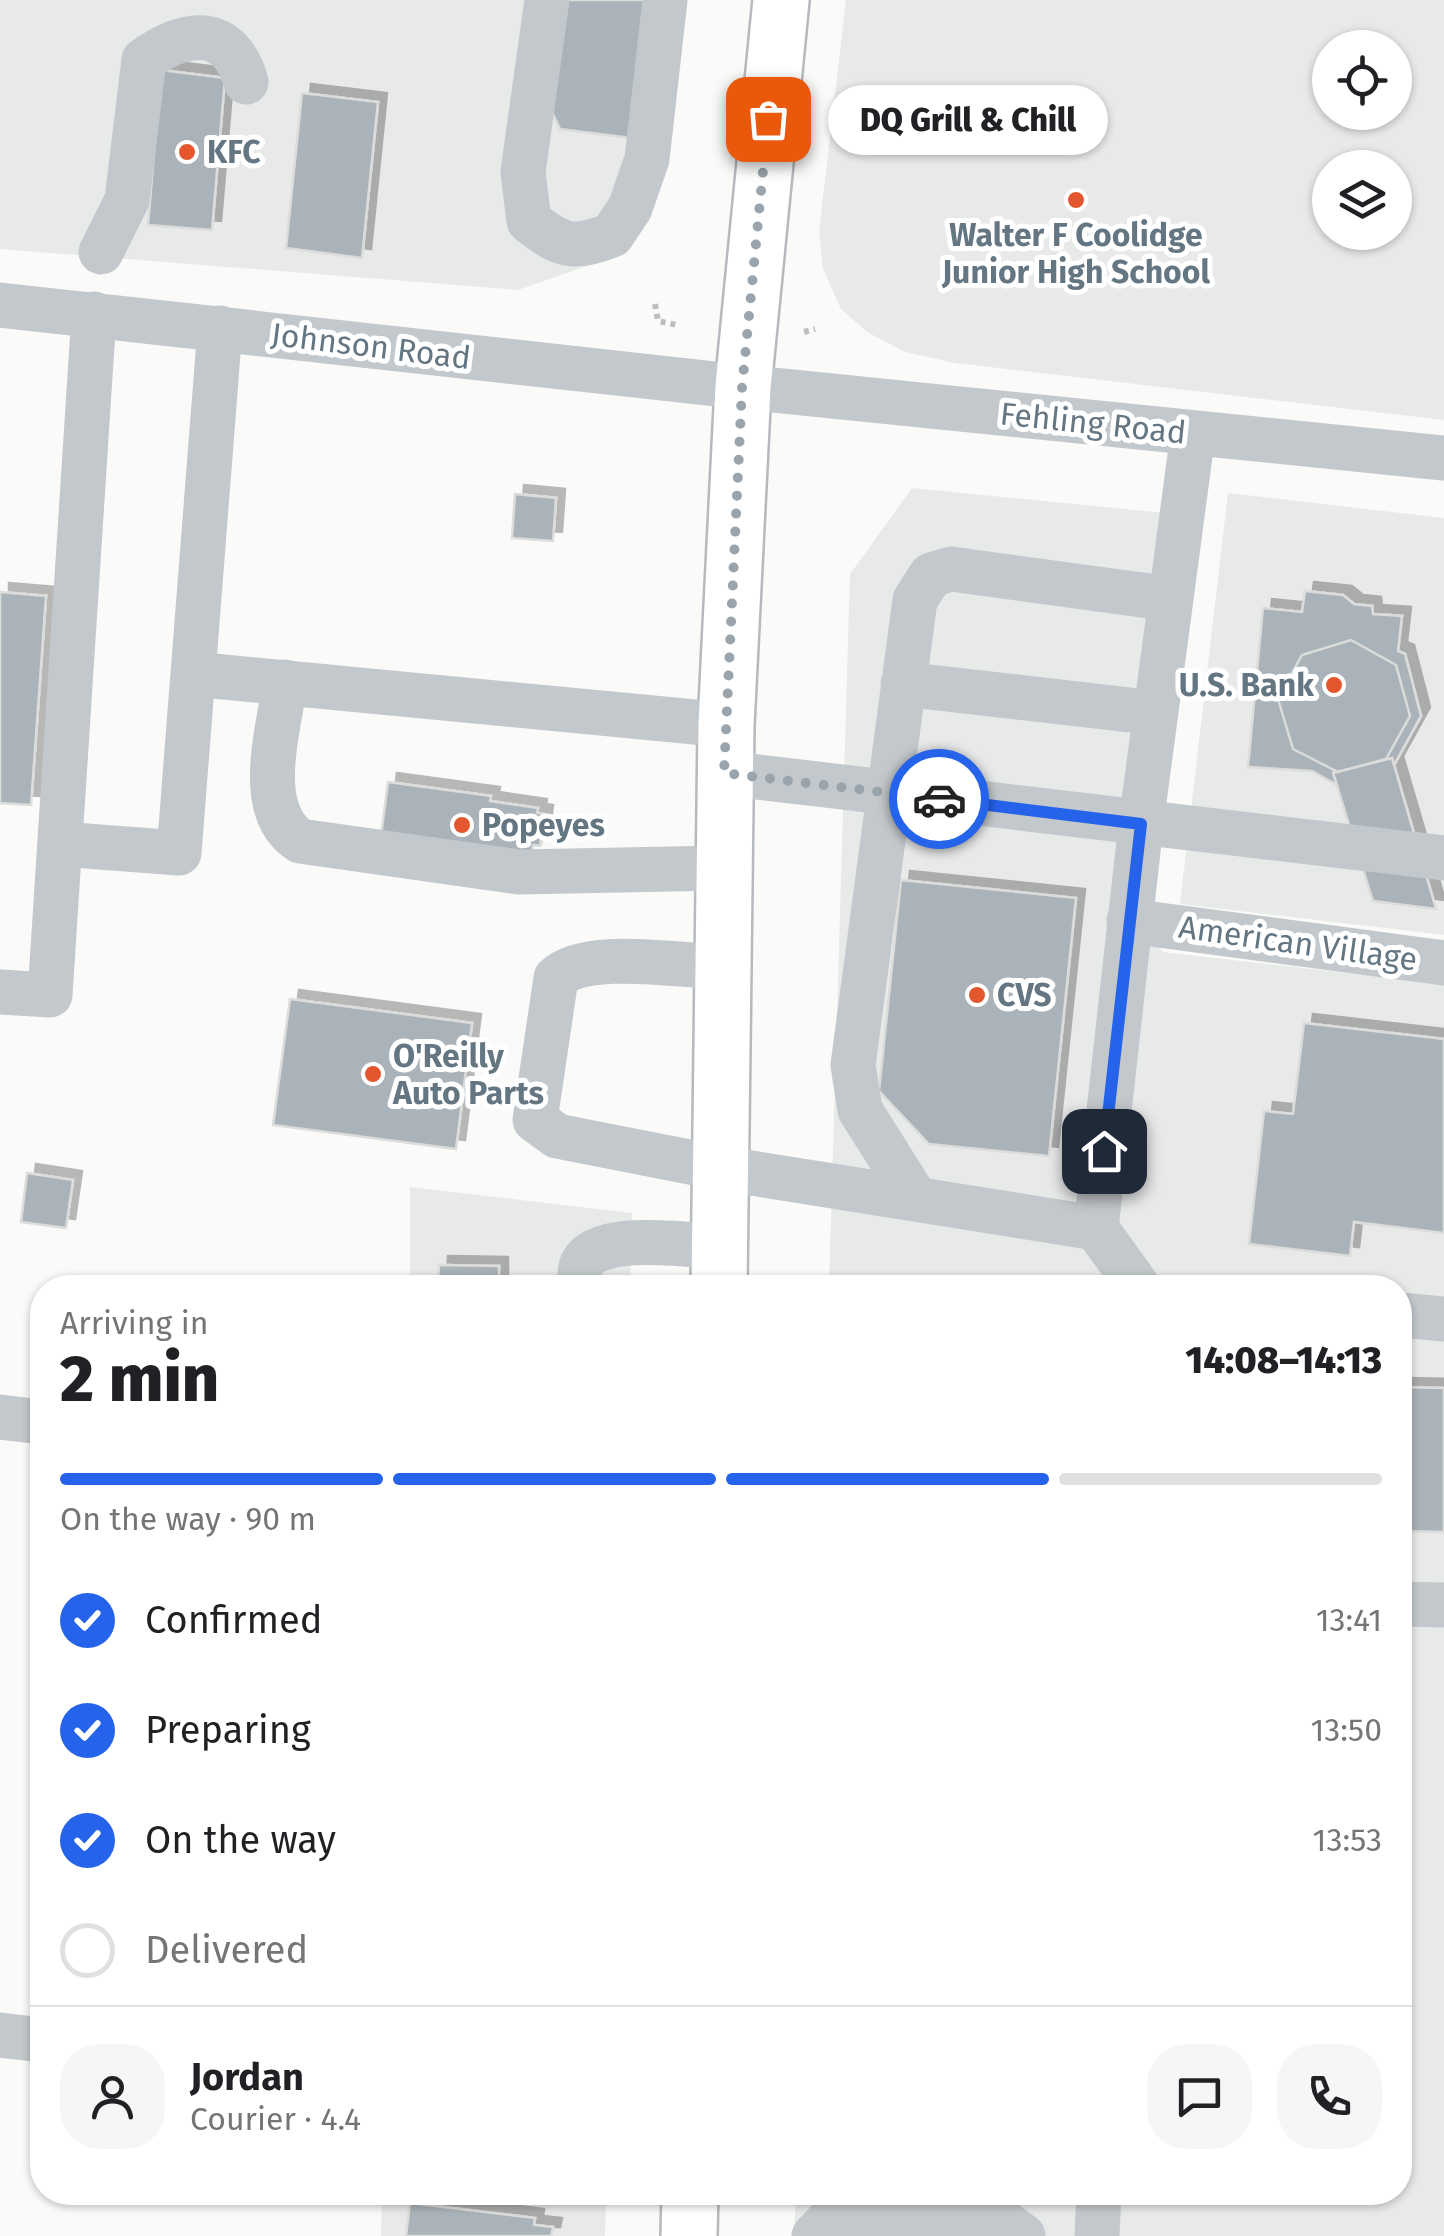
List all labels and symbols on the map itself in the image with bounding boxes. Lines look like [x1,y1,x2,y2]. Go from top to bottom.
pin [726,77,811,162]
callout: DQ Grill & Chill [828,84,1108,154]
place label: KFC [207,133,261,171]
marker: KFC [176,141,198,163]
marker: Walter F Coolidge Junior High School [1065,189,1087,211]
place label: Walter F Coolidge Junior High School [941,216,1211,291]
street label: Johnson Road [269,315,473,377]
street label: Fehling Road [998,394,1188,452]
place label: U.S. Bank [1179,666,1314,704]
marker: U.S. Bank [1323,674,1345,696]
courier [889,749,989,849]
place label: Popeyes [482,806,605,844]
marker: Popeyes [451,814,473,836]
street label: American Village [1176,907,1420,979]
place label: CVS [997,976,1051,1014]
marker: CVS [966,984,988,1006]
place label: O'Reilly Auto Parts [392,1037,544,1112]
marker: O'Reilly Auto Parts [362,1063,384,1085]
pin [1062,1109,1147,1194]

